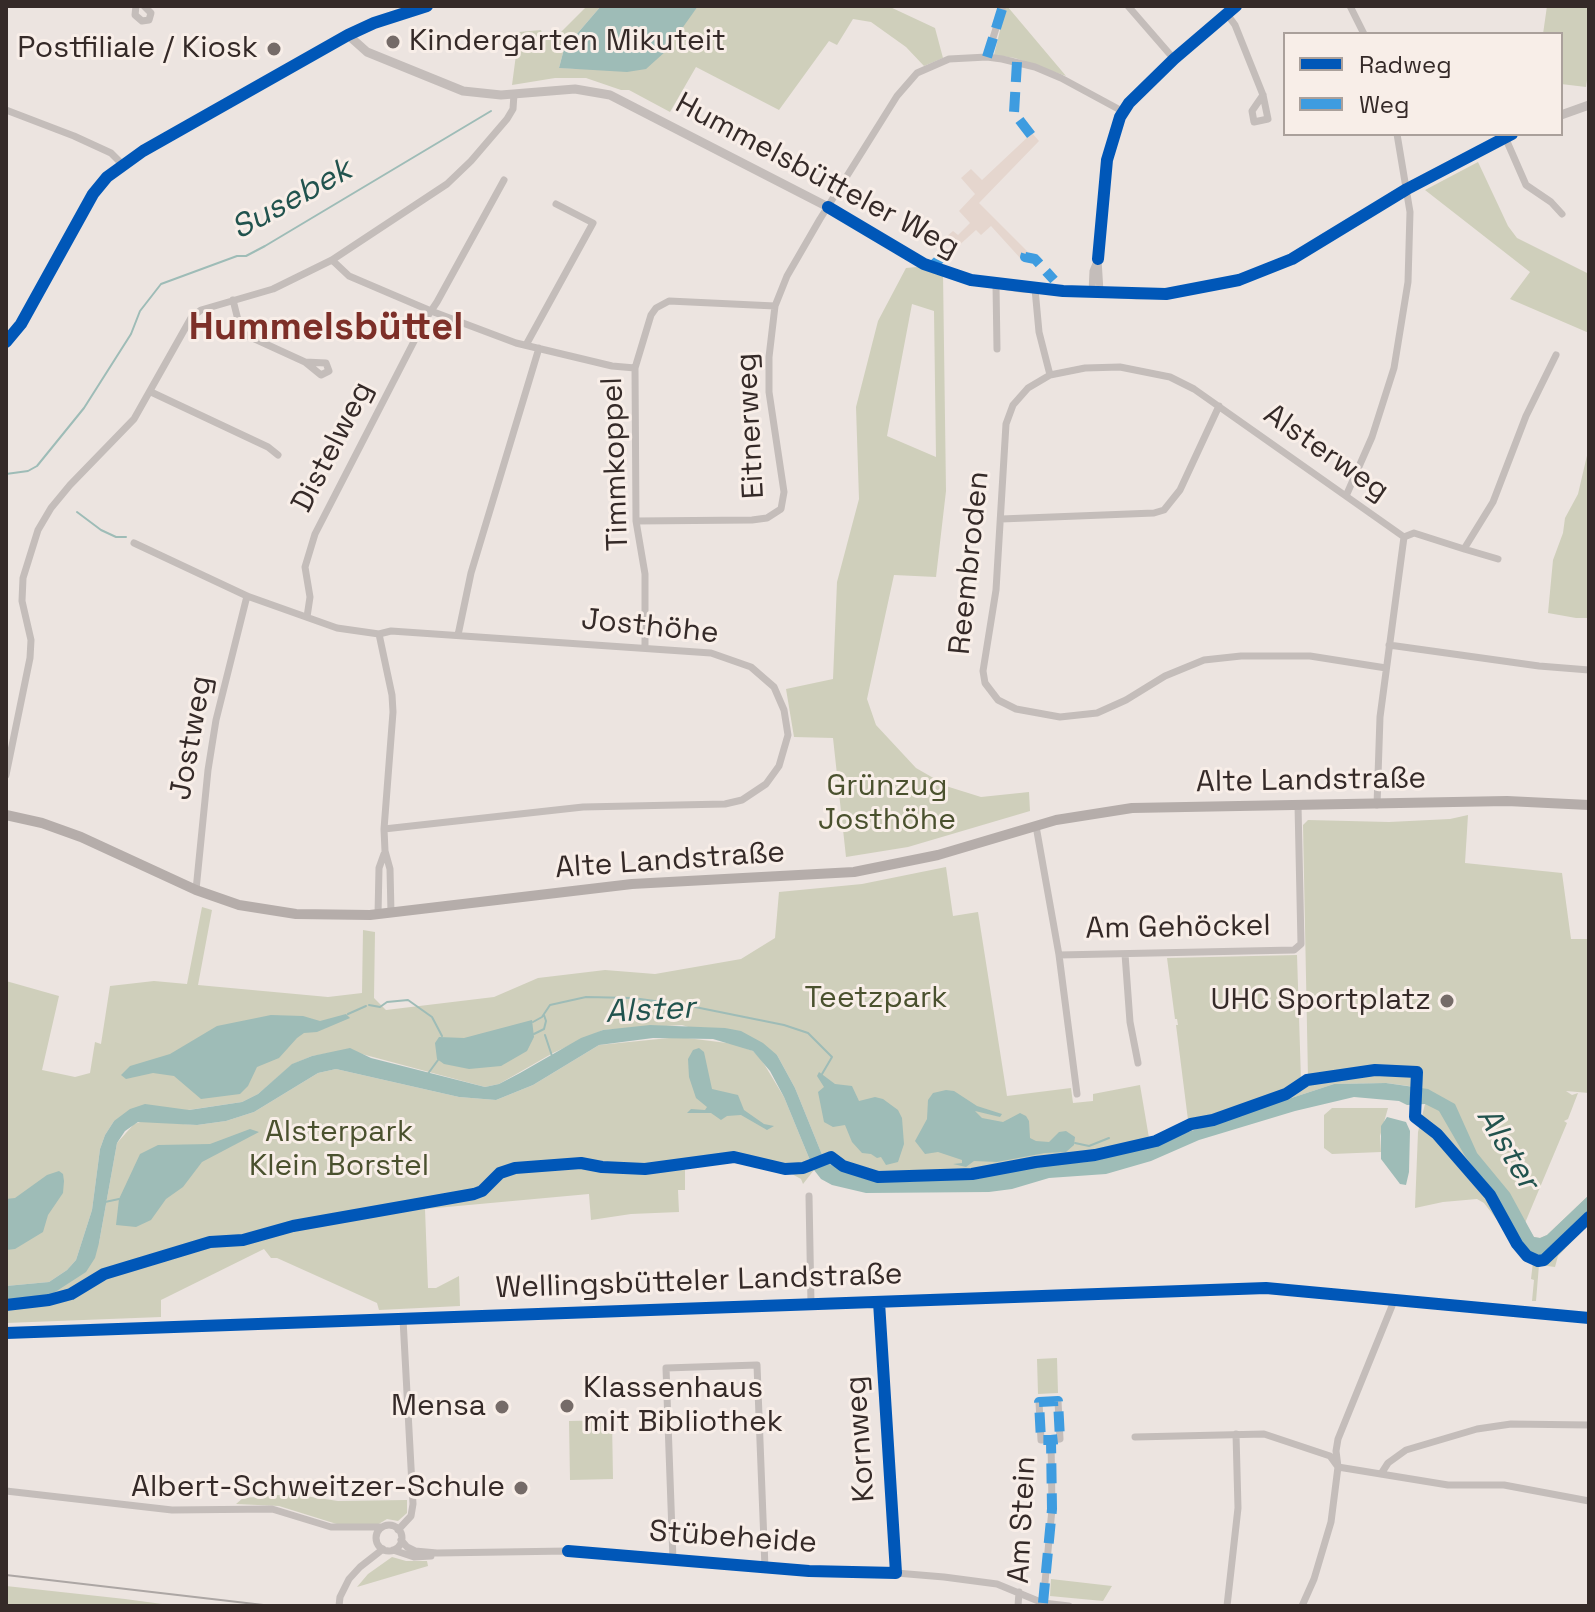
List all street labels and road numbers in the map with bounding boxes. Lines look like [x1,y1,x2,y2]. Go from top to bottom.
street label: Hummelsbütteler Weg [669,86,965,266]
street label: Eitnerweg [729,352,773,500]
street label: Distelweg [285,376,381,518]
street label: Timmkoppel [595,376,637,552]
street label: Alsterweg [1256,397,1396,509]
street label: Reembroden [942,469,998,657]
street label: Josthöhe [580,602,720,652]
street label: Jostweg [163,673,221,803]
street label: Alte Landstraße [1196,761,1426,801]
street label: Alte Landstraße [554,835,786,887]
street label: Am Gehöckel [1085,908,1271,948]
street label: Wellingsbütteler Landstraße [495,1257,903,1307]
street label: Kornweg [839,1375,883,1503]
street label: Am Stein [1002,1455,1044,1585]
street label: Stübeheide [648,1514,818,1562]

